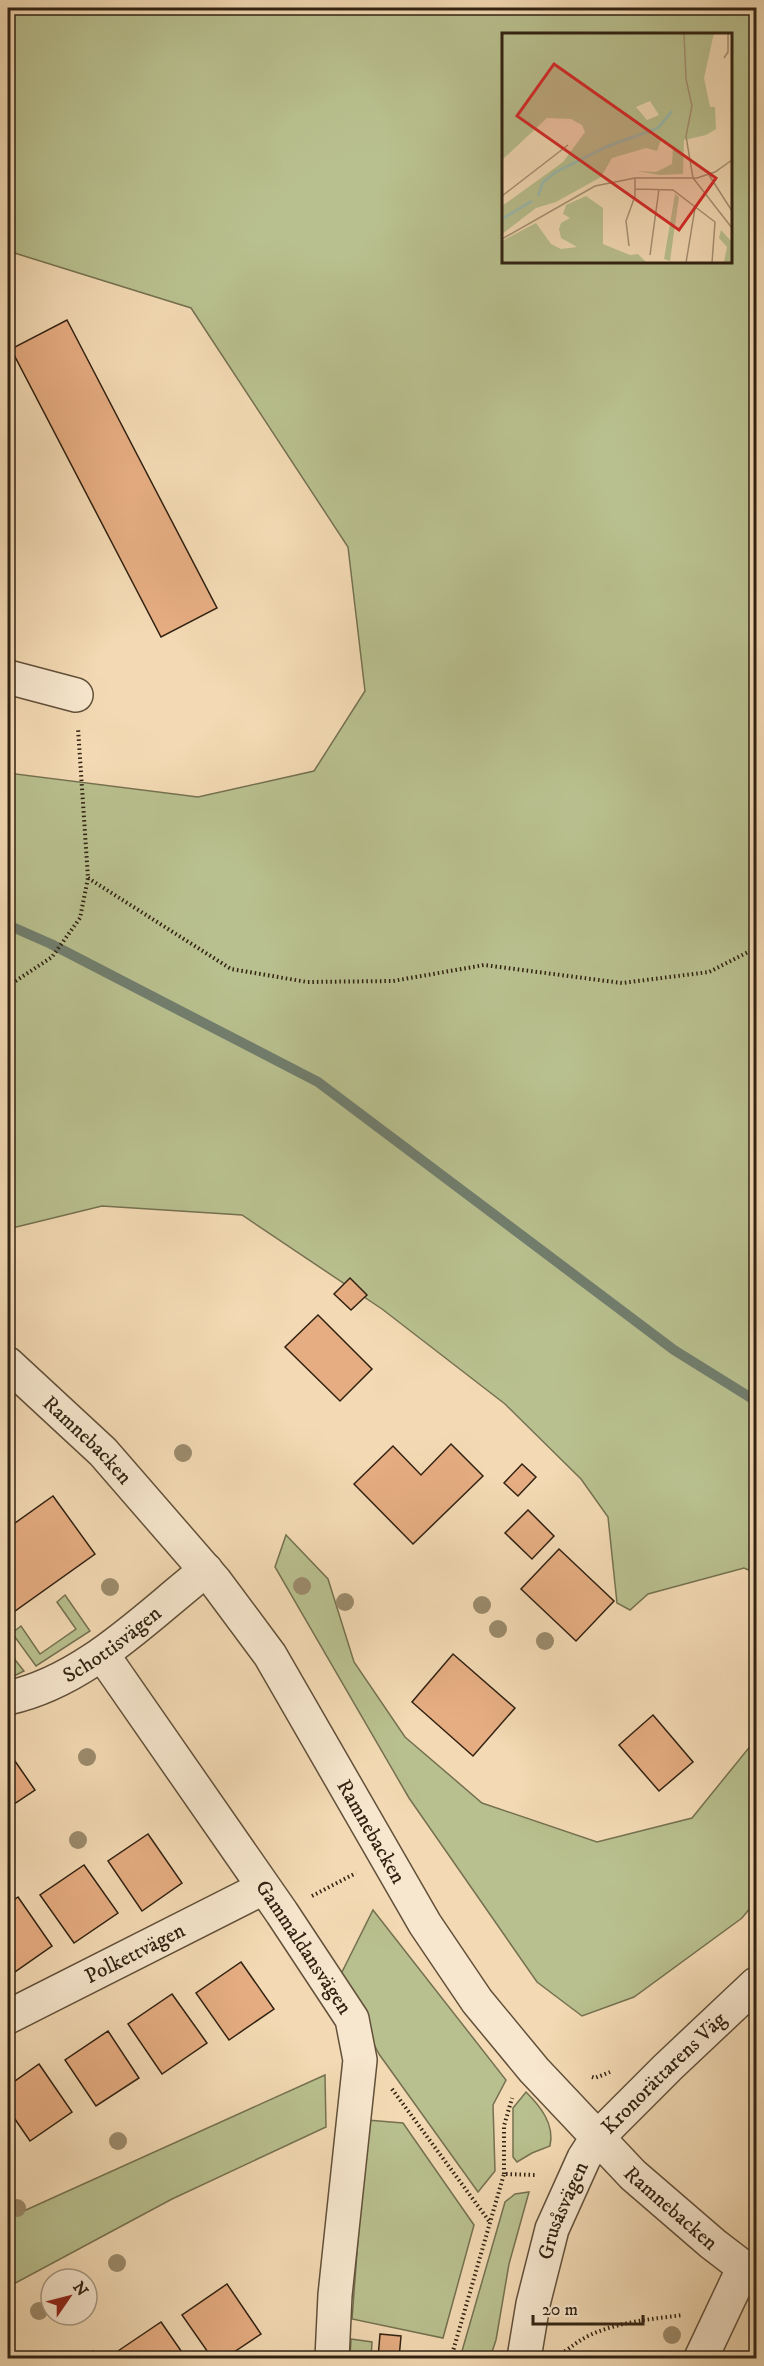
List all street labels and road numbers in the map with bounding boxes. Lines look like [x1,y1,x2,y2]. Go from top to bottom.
street label: Ramnebacken [37,1391,137,1490]
street label: Schottisvägen [59,1601,167,1689]
street label: Ramnebacken [330,1775,411,1889]
street label: Gammaldansvägen [249,1875,357,2020]
street label: Polkettvägen [81,1918,190,1990]
street label: Kronorättarens Väg [596,2006,733,2140]
street label: Grusåsvägen [533,2158,595,2262]
street label: Ramnebacken [618,2161,723,2256]

